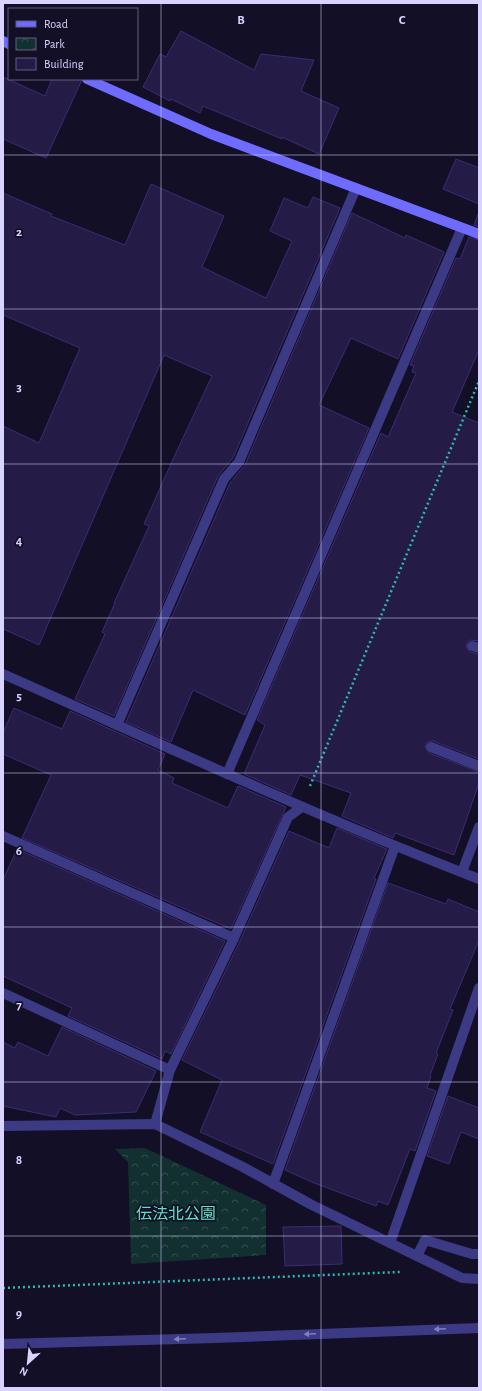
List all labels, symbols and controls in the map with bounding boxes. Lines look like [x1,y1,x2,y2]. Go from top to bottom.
legend [8,8,138,80]
text: B [237,14,245,27]
text: C [399,14,406,27]
text: Road [44,18,68,30]
text: Park [44,38,65,50]
text: Building [44,58,84,70]
text: 2 [16,226,22,239]
text: 3 [16,381,22,394]
text: 4 [16,535,23,548]
text: 5 [16,690,22,703]
text: 6 [16,845,22,858]
text: 7 [16,999,22,1012]
text: 8 [16,1154,22,1167]
park label: 伝法北公園 [136,1205,216,1222]
text: 9 [16,1308,22,1321]
one-way arrow [434,1326,446,1333]
one-way arrow [303,1331,316,1337]
one-way arrow [173,1336,186,1342]
north arrow [8,1343,48,1383]
text: N [18,1365,30,1378]

